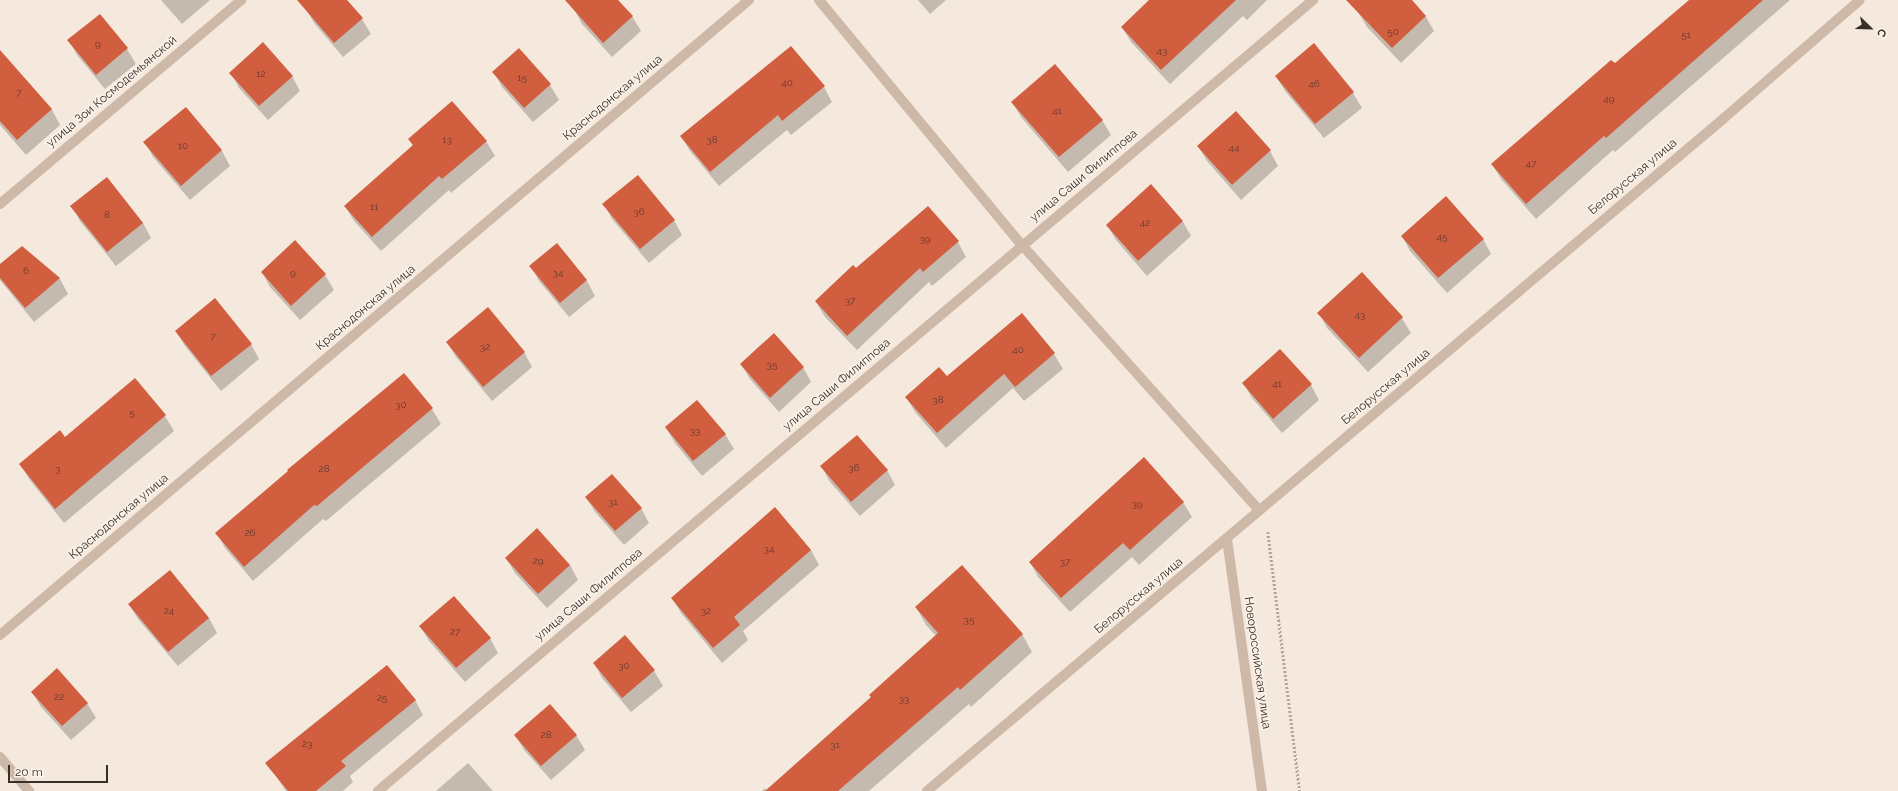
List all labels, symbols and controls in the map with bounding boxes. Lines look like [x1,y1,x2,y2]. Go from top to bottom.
north arrow [1850,8,1890,48]
house number: 50 [1387,26,1399,38]
text: С [1874,27,1889,39]
house number: 51 [1681,29,1691,41]
street label: улица Зои Космодемьянской [44,33,180,151]
house number: 9 [95,38,101,50]
house number: 43 [1157,45,1167,57]
street label: Краснодонская улица [560,52,666,144]
house number: 12 [256,68,266,80]
house number: 15 [517,72,527,84]
house number: 40 [781,77,793,89]
house number: 46 [1308,78,1320,90]
house number: 7 [16,87,22,99]
house number: 49 [1603,93,1615,105]
house number: 41 [1052,105,1062,117]
street label: улица Саши Филиппова [1027,127,1141,225]
house number: 13 [442,134,452,146]
house number: 38 [706,134,718,146]
street label: Белорусская улица [1586,136,1680,218]
house number: 10 [178,140,188,152]
house number: 44 [1229,142,1239,154]
house number: 47 [1526,158,1536,170]
house number: 11 [370,201,378,213]
house number: 36 [633,206,645,218]
house number: 8 [104,209,110,221]
house number: 42 [1140,217,1150,229]
house number: 45 [1437,231,1447,243]
house number: 39 [919,233,931,245]
street label: Краснодонская улица [313,262,419,354]
house number: 6 [23,265,29,277]
house number: 9 [290,267,296,279]
house number: 34 [553,267,563,279]
house number: 37 [845,295,855,307]
house number: 43 [1355,309,1365,321]
house number: 7 [210,331,216,343]
street label: улица Саши Филиппова [780,336,894,434]
house number: 32 [480,341,490,353]
house number: 40 [1012,344,1024,356]
street label: Белорусская улица [1339,346,1433,428]
house number: 35 [767,359,777,371]
house number: 41 [1272,378,1282,390]
house number: 38 [932,394,944,406]
house number: 30 [395,399,407,411]
house number: 5 [129,407,135,419]
house number: 33 [690,425,700,437]
house number: 36 [848,462,860,474]
house number: 3 [55,463,61,475]
house number: 28 [318,463,330,475]
street label: Краснодонская улица [66,471,172,563]
house number: 31 [608,496,618,508]
house number: 39 [1131,498,1143,510]
house number: 26 [244,527,256,539]
house number: 34 [764,543,774,555]
street label: улица Саши Филиппова [532,546,646,644]
house number: 29 [532,555,544,567]
street label: Белорусская улица [1092,555,1186,637]
house number: 37 [1060,556,1070,568]
street label: Новороссийская улица [1241,596,1273,730]
house number: 24 [164,605,174,617]
house number: 32 [701,605,711,617]
house number: 35 [964,614,974,626]
house number: 27 [450,626,460,638]
house number: 30 [618,660,630,672]
house number: 22 [54,691,64,703]
house number: 25 [377,692,387,704]
house number: 33 [899,693,909,705]
house number: 28 [540,729,552,741]
house number: 23 [302,738,312,750]
house number: 31 [830,739,840,751]
scale bar [10,757,110,783]
text: 20 m [15,765,43,779]

